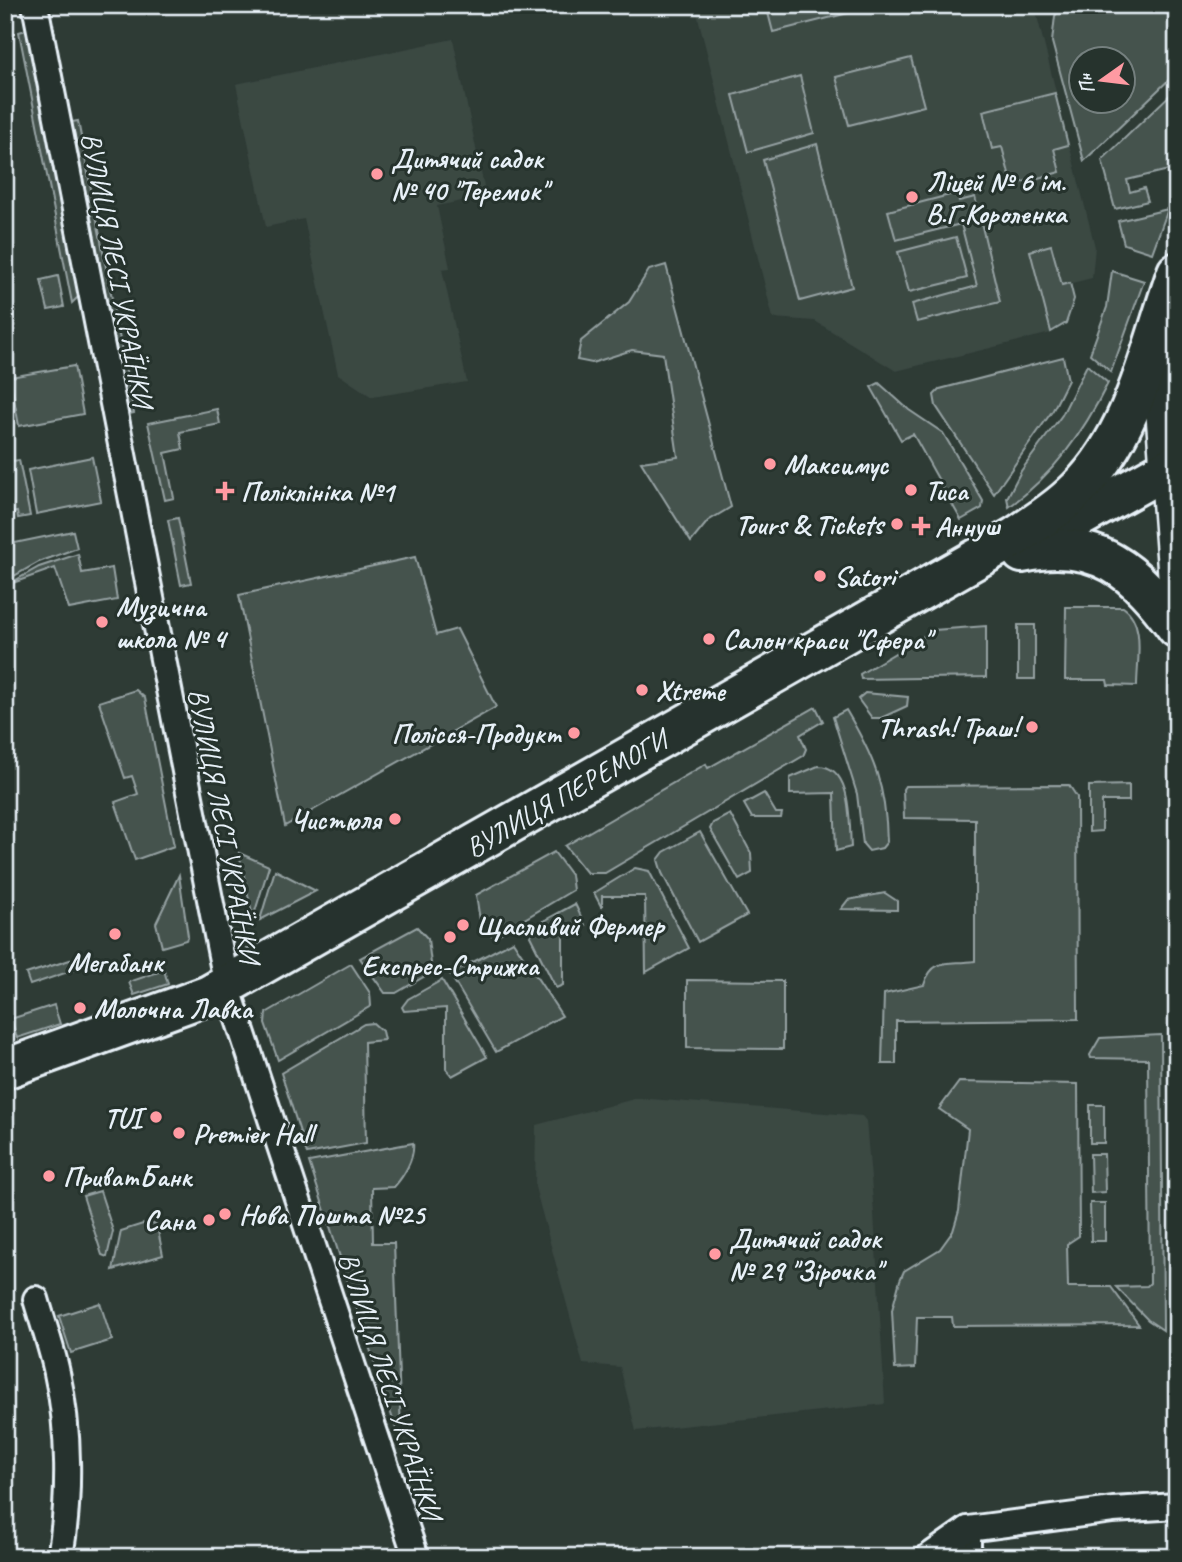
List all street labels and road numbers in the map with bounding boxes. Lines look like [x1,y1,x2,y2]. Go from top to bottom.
street label: ВУЛИЦЯ ЛЕСІ УКРАЇНКИ [74,130,162,415]
street label: ВУЛИЦЯ ЛЕСІ УКРАЇНКИ [181,686,269,971]
street label: ВУЛИЦЯ ПЕРЕМОГИ [459,719,677,865]
street label: ВУЛИЦЯ ЛЕСІ УКРАЇНКИ [331,1248,452,1528]

